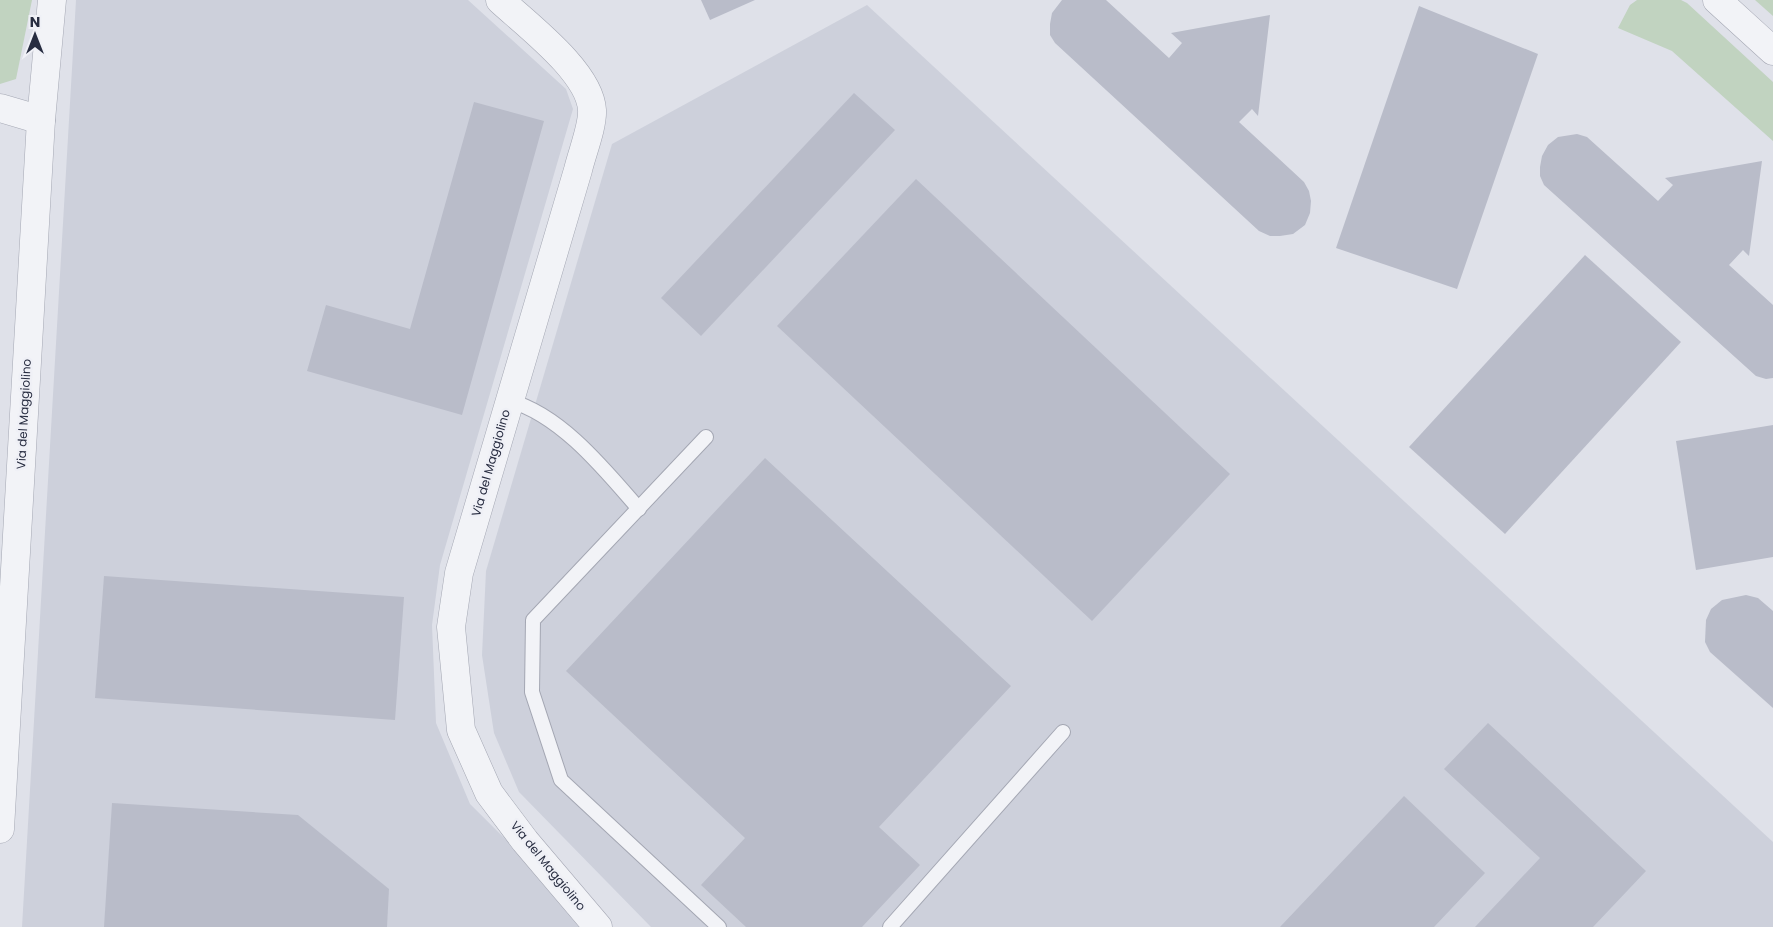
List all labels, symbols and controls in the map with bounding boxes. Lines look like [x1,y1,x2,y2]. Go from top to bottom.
north arrow [10,10,60,60]
text: N [30,12,40,32]
street label: Via del Maggiolino [12,358,35,470]
street label: Via del Maggiolino [467,407,514,518]
street label: Via del Maggiolino [507,817,590,914]

